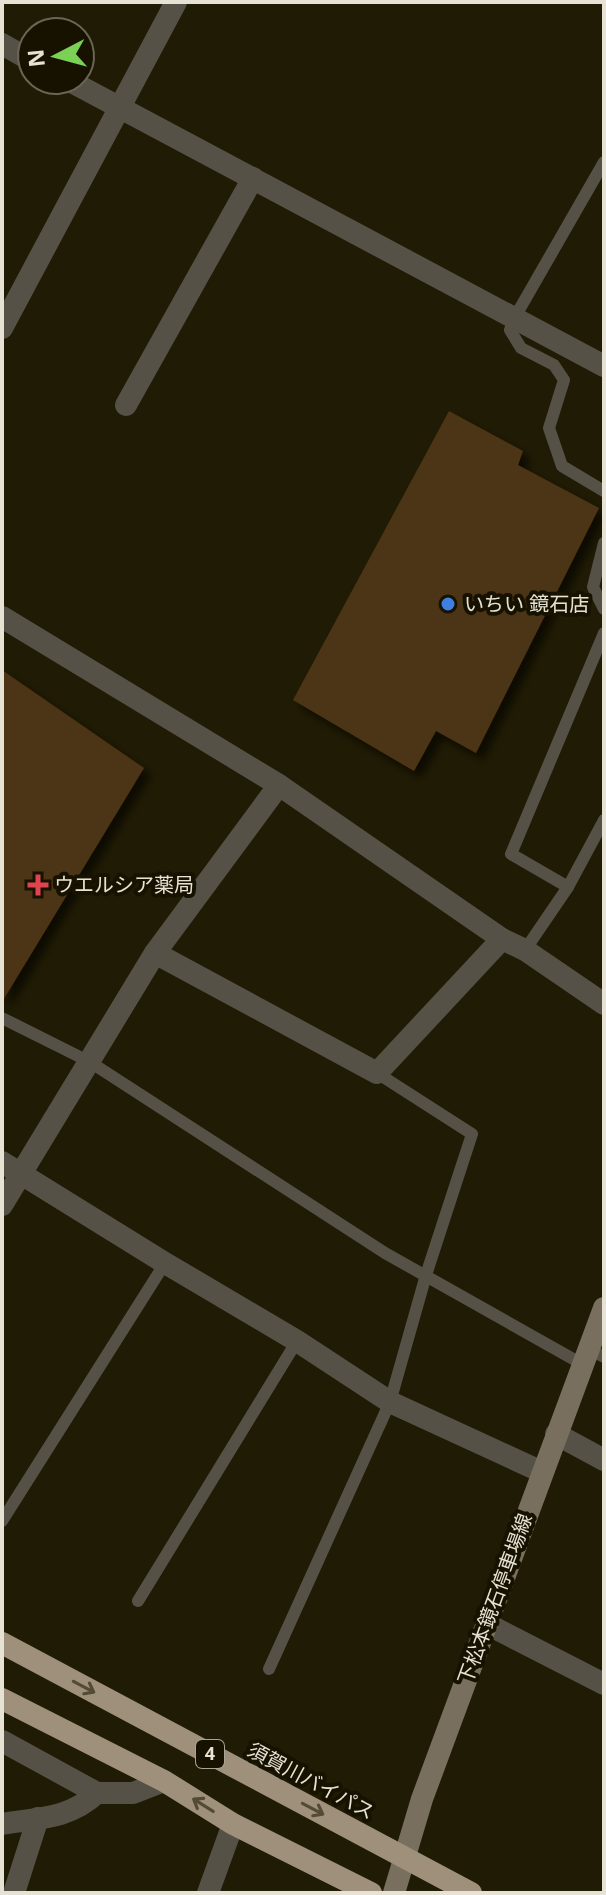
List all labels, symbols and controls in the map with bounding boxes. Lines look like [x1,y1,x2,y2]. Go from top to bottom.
north arrow [16,16,96,96]
text: N [19,48,51,69]
place label: いちい 鏡石店 [464,590,589,617]
marker: いちい 鏡石店 [439,595,457,613]
place label: ウエルシア薬局 [54,871,194,898]
marker: ウエルシア薬局 [29,876,47,894]
street label: 下松本鏡石停車場線 [451,1510,538,1688]
one-way arrow [71,1680,95,1695]
street label: 須賀川バイパス [243,1736,379,1825]
road number: 4 [196,1740,224,1768]
one-way arrow [192,1796,215,1812]
one-way arrow [301,1802,325,1818]

